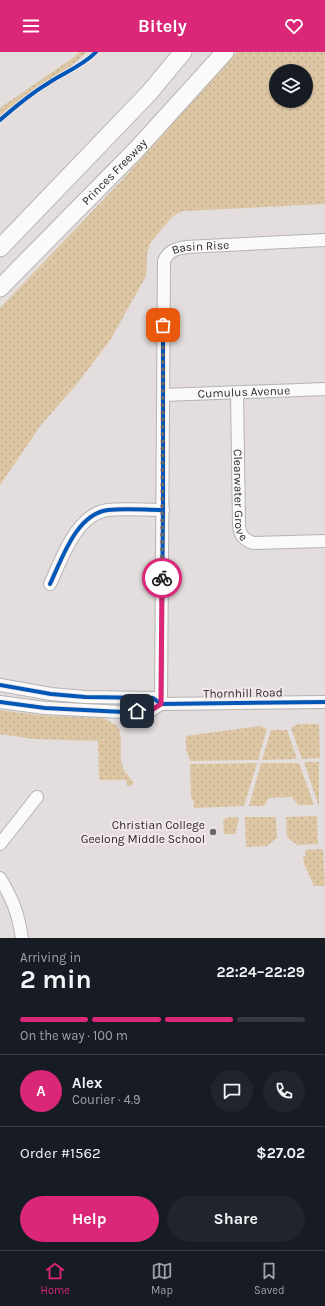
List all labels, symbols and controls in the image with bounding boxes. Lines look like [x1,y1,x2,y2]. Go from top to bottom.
icon: menu [20,15,42,37]
text: Bitely [138,15,187,37]
icon: heart [283,15,305,37]
map controls [269,64,313,108]
button: layers [269,64,313,108]
street label: Princes Freeway [79,135,150,208]
street label: Basin Rise [170,238,230,257]
pin [146,308,180,342]
icon: bag [152,314,174,336]
street label: Cumulus Avenue [197,383,290,401]
street label: Clearwater Grove [231,449,250,544]
courier [142,558,182,598]
icon: bike [151,567,173,589]
street label: Thornhill Road [203,685,283,701]
pin [120,694,154,728]
icon: home [126,700,148,722]
place label: Christian College Geelong Middle School [81,818,205,846]
marker: Christian College Geelong Middle School [208,827,218,837]
text: Arriving in [20,950,81,965]
text: 22:24–22:29 [217,963,305,981]
text: 2 min [20,964,92,995]
text: On the way · 100 m [20,1028,128,1043]
button: chat [211,1070,253,1112]
button: phone [263,1070,305,1112]
text: Alex [72,1074,102,1092]
text: A [36,1082,46,1100]
text: Courier · 4.9 [72,1092,141,1107]
text: Order #1562 [20,1144,101,1162]
text: $27.02 [256,1144,305,1162]
button: Help [20,1196,159,1242]
button: Share [167,1196,305,1242]
tab: Home [41,1260,70,1297]
tab: Map [151,1260,173,1297]
tab: Saved [254,1260,284,1297]

